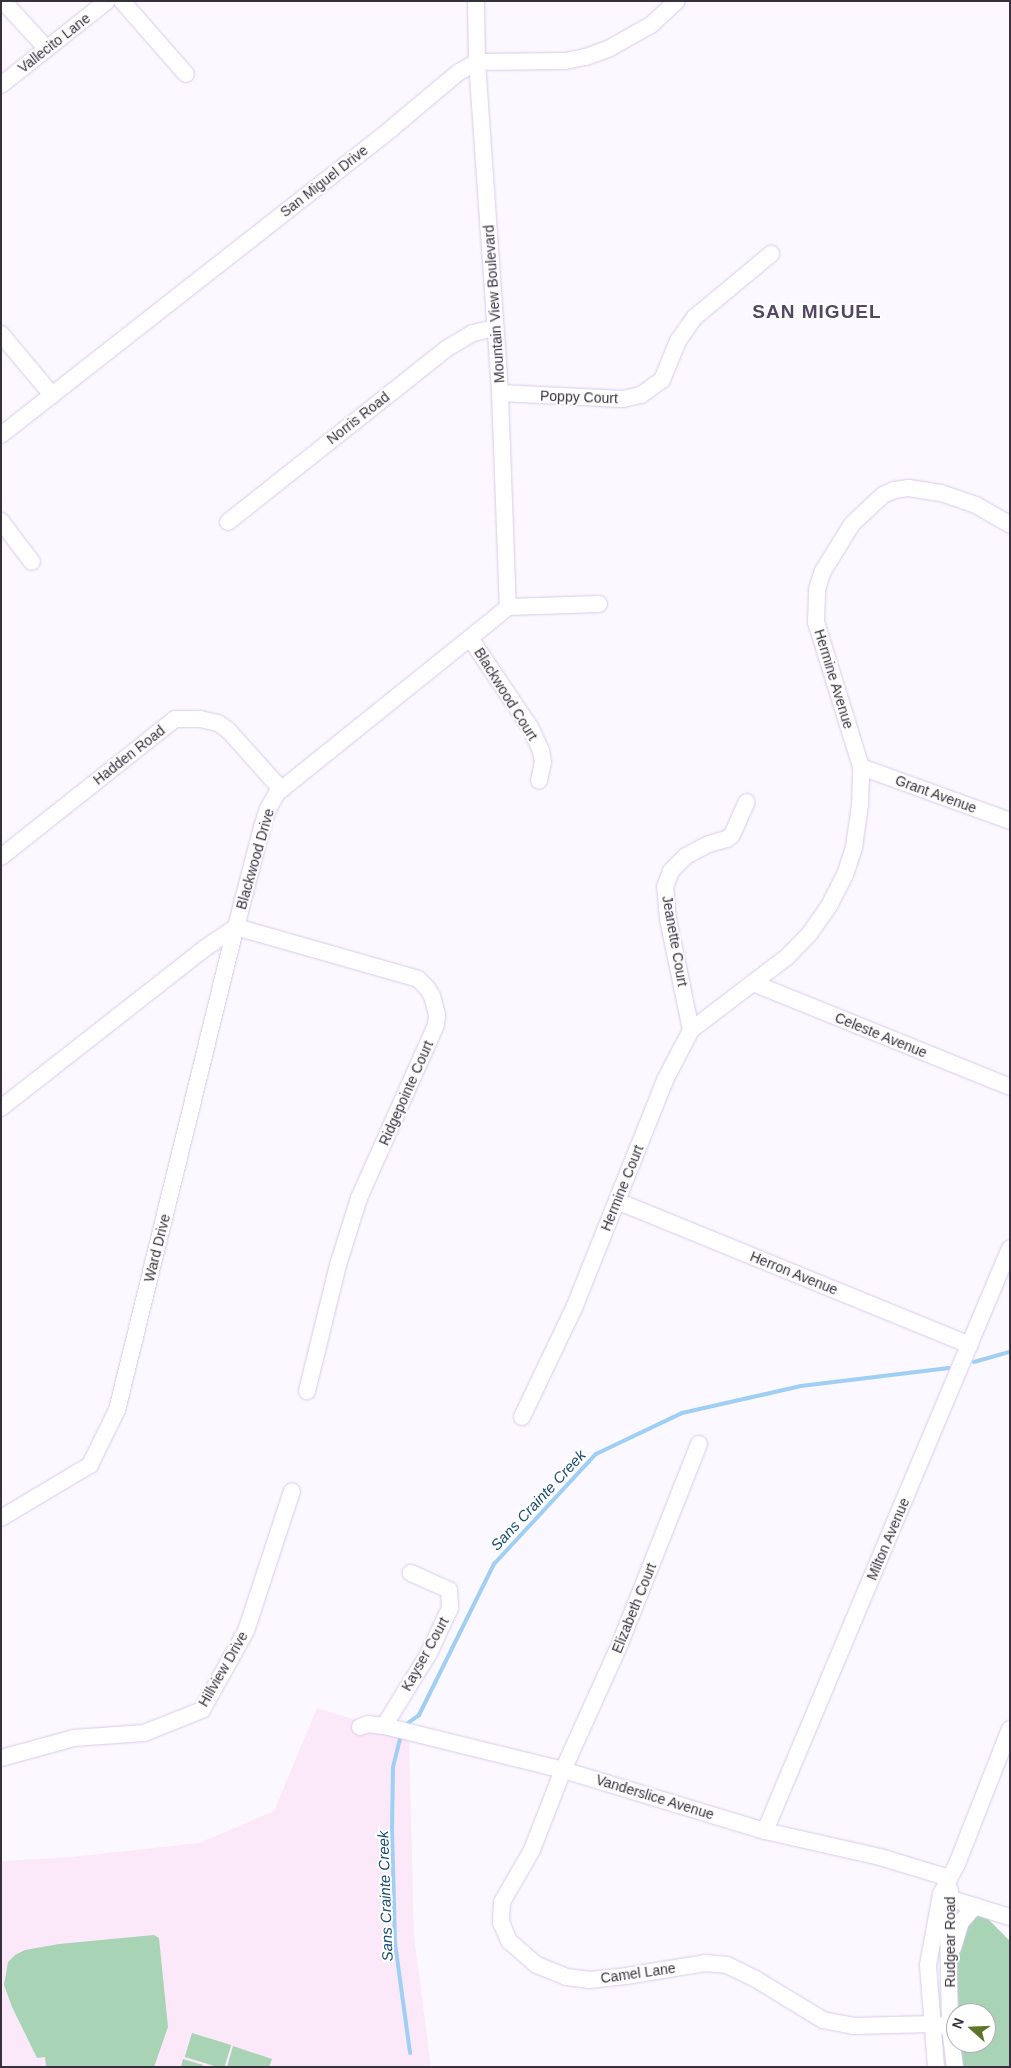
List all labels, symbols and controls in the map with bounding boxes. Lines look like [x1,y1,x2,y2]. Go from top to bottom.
street label: Vallecito Lane [15,10,93,76]
street label: San Miguel Drive [277,142,371,220]
street label: Mountain View Boulevard [480,224,508,384]
district label: SAN MIGUEL [751,301,883,323]
street label: Poppy Court [540,387,618,407]
street label: Norris Road [323,388,393,448]
street label: Hermine Avenue [811,627,857,731]
street label: Blackwood Court [471,645,541,743]
street label: Hadden Road [90,722,168,788]
street label: Grant Avenue [893,771,979,817]
street label: Blackwood Drive [233,807,277,911]
street label: Jeanette Court [659,894,691,988]
street label: Celeste Avenue [832,1009,930,1061]
street label: Ridgepointe Court [375,1038,437,1148]
street label: Hermine Court [597,1143,647,1233]
street label: Ward Drive [140,1212,174,1284]
street label: Herron Avenue [747,1248,841,1298]
water label: Sans Crainte Creek [487,1446,589,1554]
street label: Milton Avenue [863,1495,913,1583]
street label: Elizabeth Court [608,1560,660,1656]
street label: Kayser Court [398,1614,452,1694]
street label: Hillview Drive [195,1628,251,1710]
street label: Vanderslice Avenue [594,1771,716,1823]
water label: Sans Crainte Creek [374,1830,396,1962]
street label: Rudgear Road [942,1896,958,1988]
street label: Camel Lane [599,1959,677,1987]
north arrow [946,2003,996,2053]
text: N [949,2016,967,2031]

